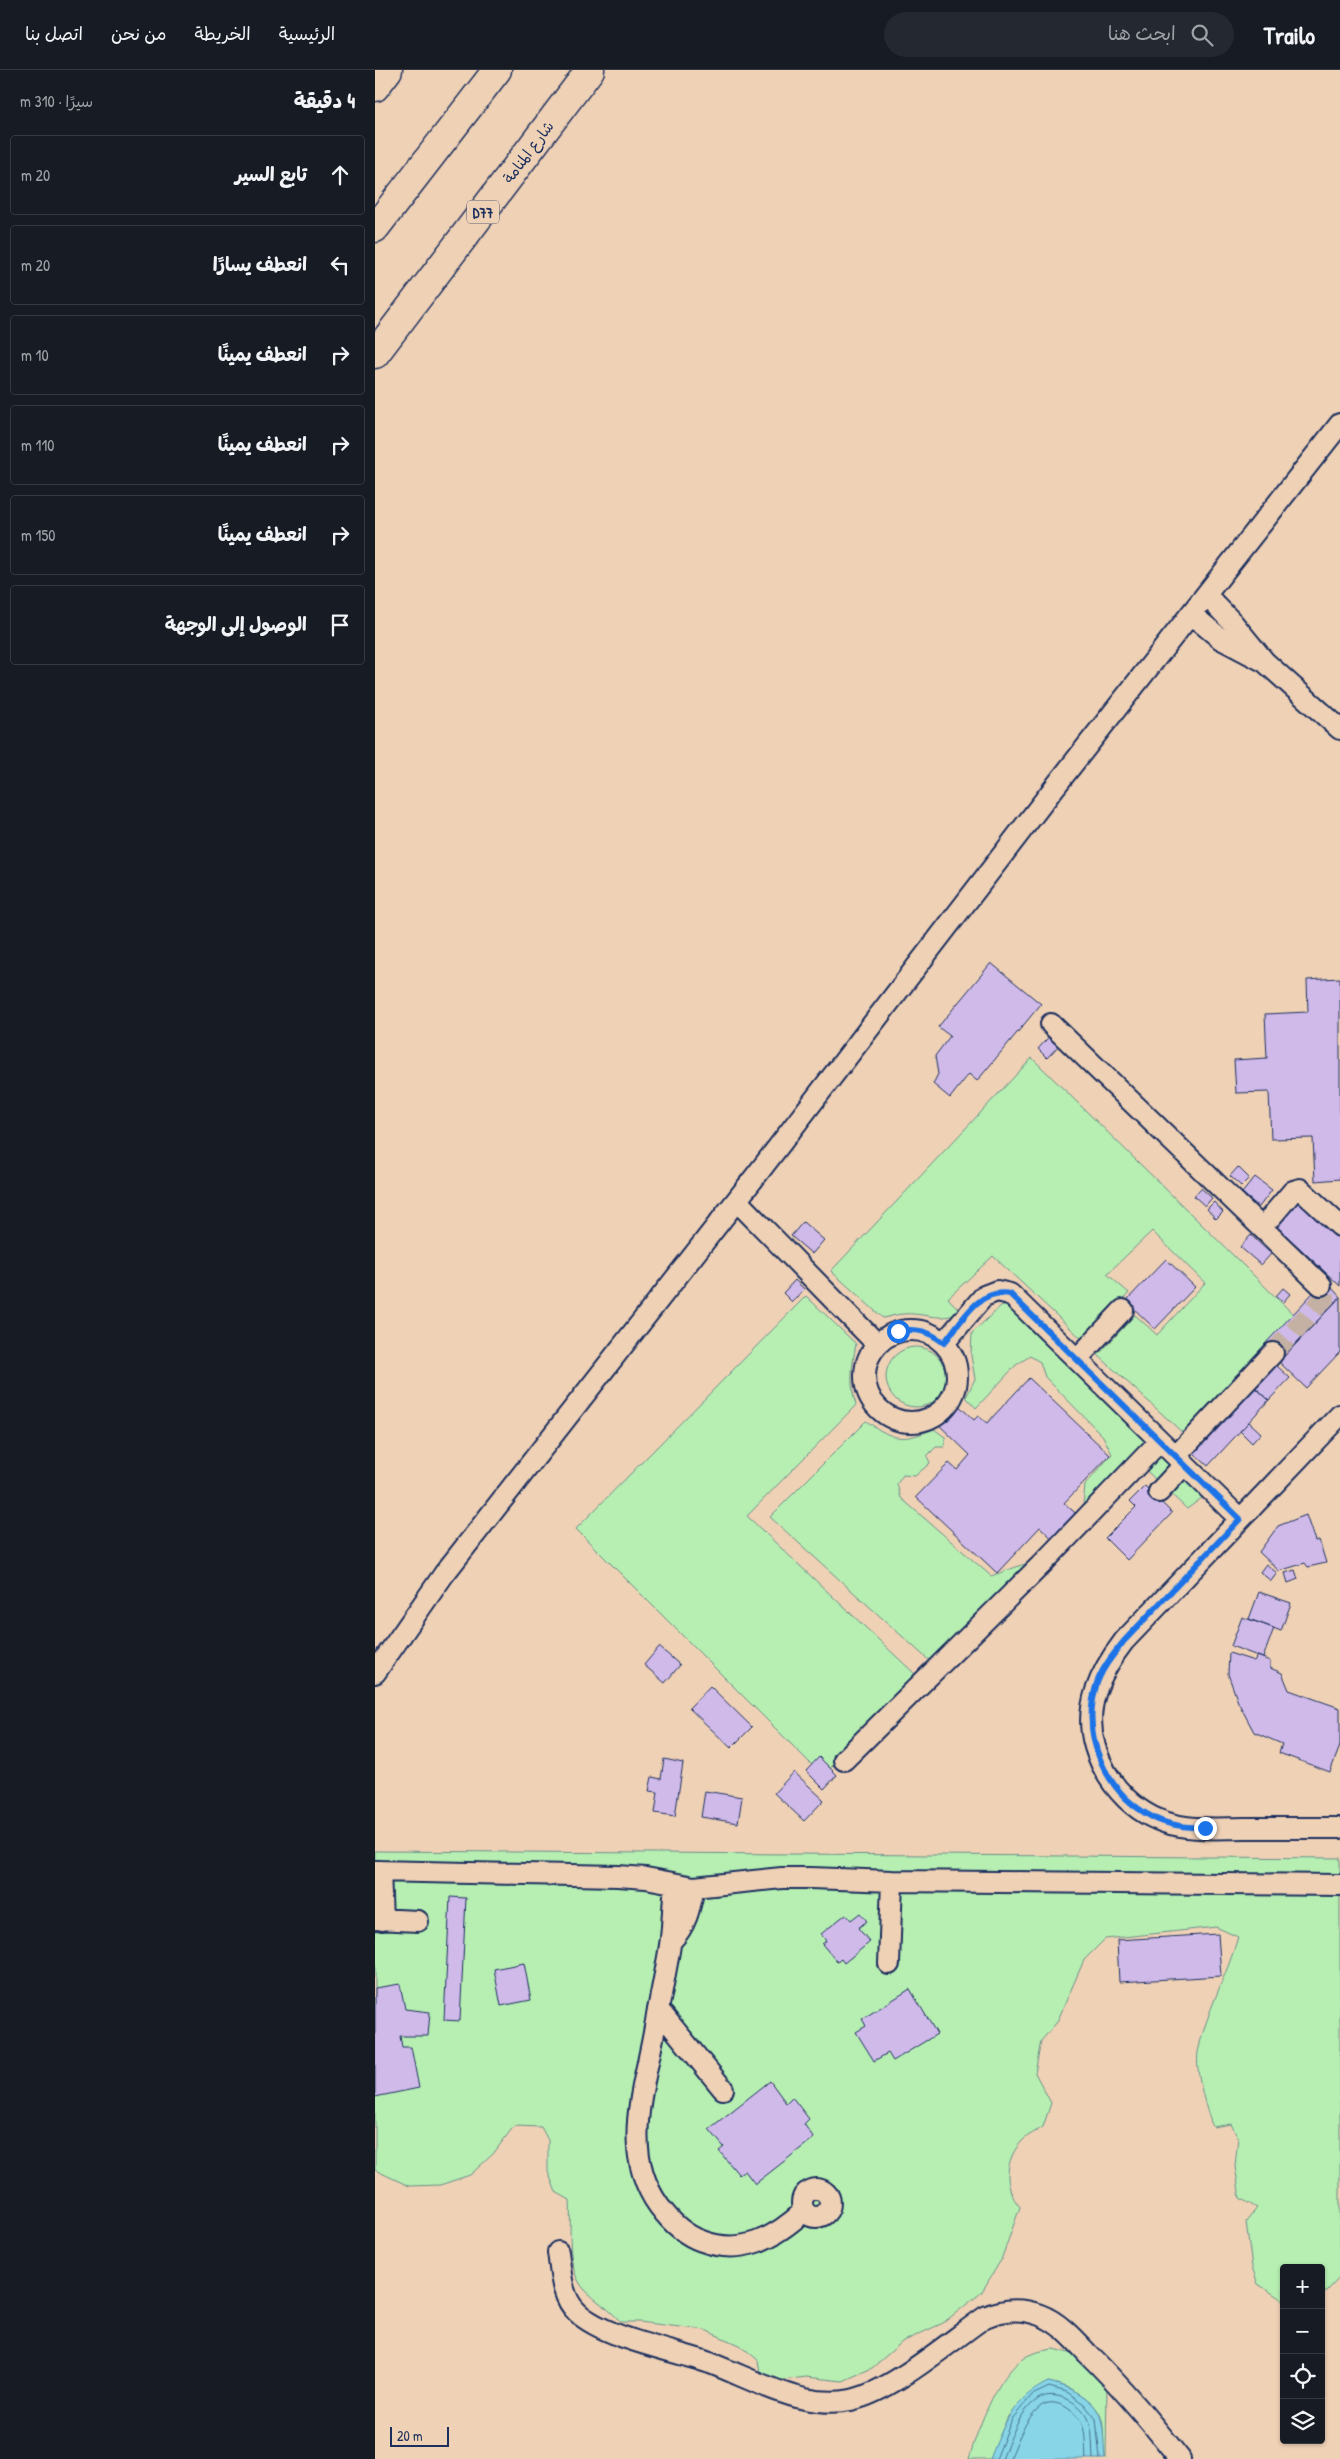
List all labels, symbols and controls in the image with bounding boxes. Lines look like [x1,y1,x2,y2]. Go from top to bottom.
search box [884,12,1234,57]
text: Trailo [1264,19,1315,51]
text: ابحث هنا [1108,20,1176,46]
text: اتصل بنا [25,21,83,46]
text: من نحن [111,21,167,46]
text: الخريطة [195,21,251,46]
text: الرئيسية [279,21,335,46]
icon: search [1188,21,1216,49]
text: 4 دقيقة [294,86,355,115]
text: سيرًا · 310 m [20,90,93,112]
street label: شارع المنامة [498,116,558,188]
text: تابع السير [235,161,307,187]
icon: ahead [326,161,354,189]
text: 20 m [21,164,50,186]
road number: D77 [467,200,499,224]
text: انعطف يسارًا [213,251,307,277]
icon: left [326,251,354,279]
text: 20 m [21,254,50,276]
text: انعطف يمينًا [218,341,307,367]
icon: right [326,341,354,369]
text: 10 m [21,344,49,366]
text: انعطف يمينًا [218,431,307,457]
icon: right [326,431,354,459]
text: 110 m [21,434,54,456]
text: انعطف يمينًا [218,521,307,547]
icon: right [326,521,354,549]
text: 150 m [21,524,55,546]
text: الوصول إلى الوجهة [165,611,307,637]
icon: arrive [326,611,354,639]
route start [887,1320,910,1343]
route end [1194,1817,1217,1840]
map controls [1280,2264,1325,2444]
button: + [1280,2264,1325,2309]
button: − [1280,2309,1325,2354]
button: locate [1280,2354,1325,2399]
button: layers [1280,2399,1325,2444]
scale bar [390,2424,449,2447]
text: 20 m [397,2426,423,2445]

